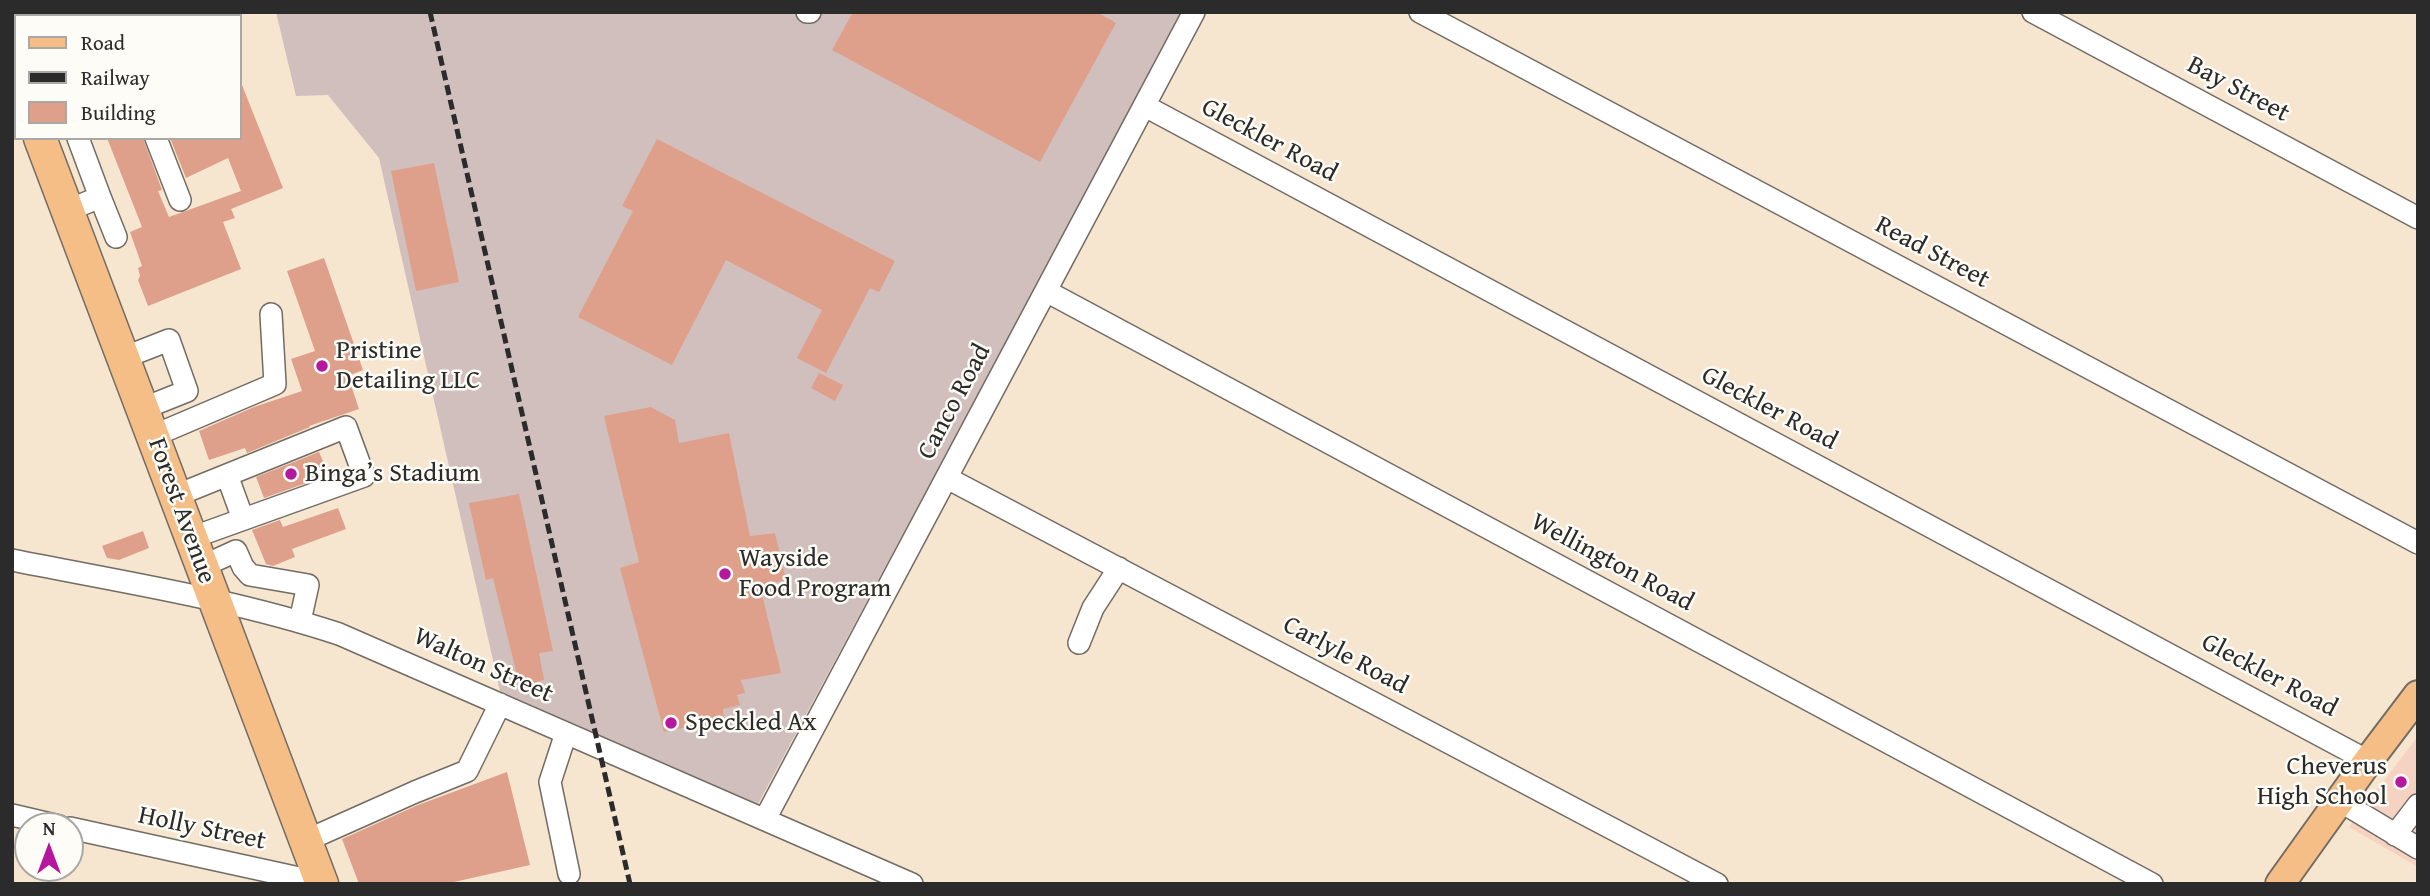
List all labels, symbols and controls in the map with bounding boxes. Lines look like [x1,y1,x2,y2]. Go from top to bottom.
legend [14,14,242,140]
text: Road [81,27,125,58]
street label: Bay Street [2181,50,2295,130]
text: Railway [81,62,150,93]
street label: Gleckler Road [1196,92,1342,190]
text: Building [81,97,155,128]
street label: Read Street [1870,210,1994,296]
place label: Pristine Detailing LLC [336,335,480,396]
street label: Canco Road [912,339,998,465]
marker: Pristine Detailing LLC [314,358,330,374]
street label: Gleckler Road [1696,360,1842,458]
street label: Forest Avenue [140,434,222,588]
place label: Binga’s Stadium [305,458,480,490]
marker: Binga’s Stadium [283,466,299,482]
street label: Wellington Road [1525,507,1699,619]
place label: Wayside Food Program [739,543,891,604]
marker: Wayside Food Program [717,566,733,582]
street label: Carlyle Road [1277,610,1413,702]
street label: Walton Street [408,621,558,711]
street label: Gleckler Road [2196,627,2342,725]
place label: Speckled Ax [685,707,816,739]
marker: Speckled Ax [663,715,679,731]
place label: Cheverus High School [2257,751,2387,812]
marker: Cheverus High School [2393,774,2409,790]
street label: Holly Street [135,800,269,858]
north arrow [14,812,84,882]
text: N [43,814,55,842]

